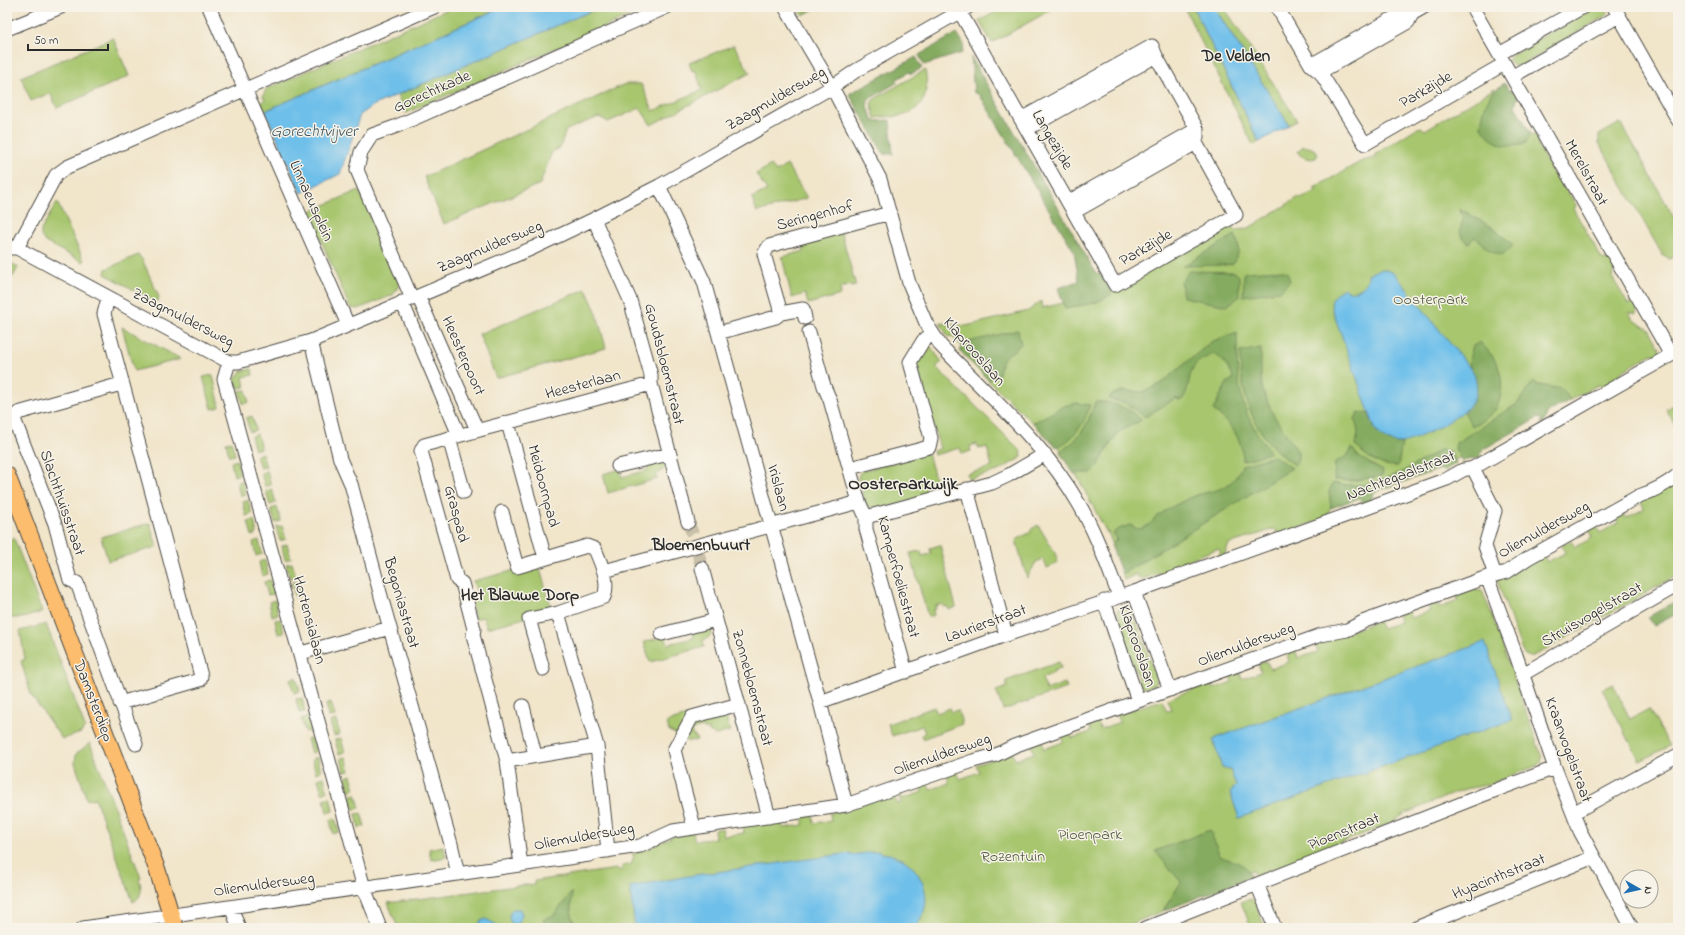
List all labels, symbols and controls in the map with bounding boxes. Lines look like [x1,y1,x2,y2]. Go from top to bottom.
scale bar [28,26,108,52]
text: 50 m [34,32,58,50]
district label: De Velden [1201,44,1271,69]
street label: Zaagmuldersweg [722,61,830,137]
street label: Gorechtkade [389,64,475,120]
street label: Parkzijde [1395,65,1458,115]
street label: Langezijde [1025,106,1079,175]
water label: Gorechtvijver [271,119,360,144]
street label: Merelstraat [1558,135,1614,211]
street label: Linnaeusplein [282,157,340,245]
street label: Seringenhof [774,194,857,238]
street label: Zaagmuldersweg [434,214,546,280]
street label: Parkzijde [1115,223,1178,273]
street label: Zaagmuldersweg [128,282,238,354]
park label: Oosterpark [1393,288,1468,312]
street label: Goudsbloemstraat [637,301,691,428]
street label: Heesterpoort [435,312,491,400]
street label: Klaprooslaan [937,312,1011,392]
street label: Heesterlaan [543,363,623,407]
street label: Meidoornpad [520,442,566,530]
street label: Nachtegaalstraat [1343,444,1460,508]
street label: Slachthuisstraat [33,447,92,560]
street label: Irislaan [760,462,796,514]
district label: Oosterparkwijk [848,472,959,498]
street label: Graspad [437,483,475,545]
street label: Oliemuldersweg [1494,495,1594,565]
street label: Kamperfoeliestraat [870,513,926,641]
district label: Bloemenbuurt [651,533,750,558]
street label: Begoniastraat [376,554,426,652]
street label: Hortensialaan [286,573,332,667]
street label: Struisvogelstraat [1537,576,1648,654]
district label: Het Blauwe Dorp [461,583,579,608]
street label: Laurierstraat [942,598,1031,650]
street label: Klaprooslaan [1112,602,1162,690]
street label: Oliemuldersweg [1194,616,1298,674]
street label: Zonnebloemstraat [725,627,779,750]
street label: Damsterdiep [66,656,120,746]
street label: Kraanvogelstraat [1538,694,1598,807]
street label: Oliemuldersweg [890,727,994,783]
street label: Pioenstraat [1304,806,1384,857]
street label: Oliemuldersweg [532,816,636,858]
park label: Pioenpark [1058,823,1123,847]
park label: Rozentuin [981,845,1045,869]
street label: Hyacinthstraat [1449,847,1550,907]
street label: Oliemuldersweg [212,866,316,904]
north arrow [1619,869,1659,909]
text: N [1639,885,1656,895]

